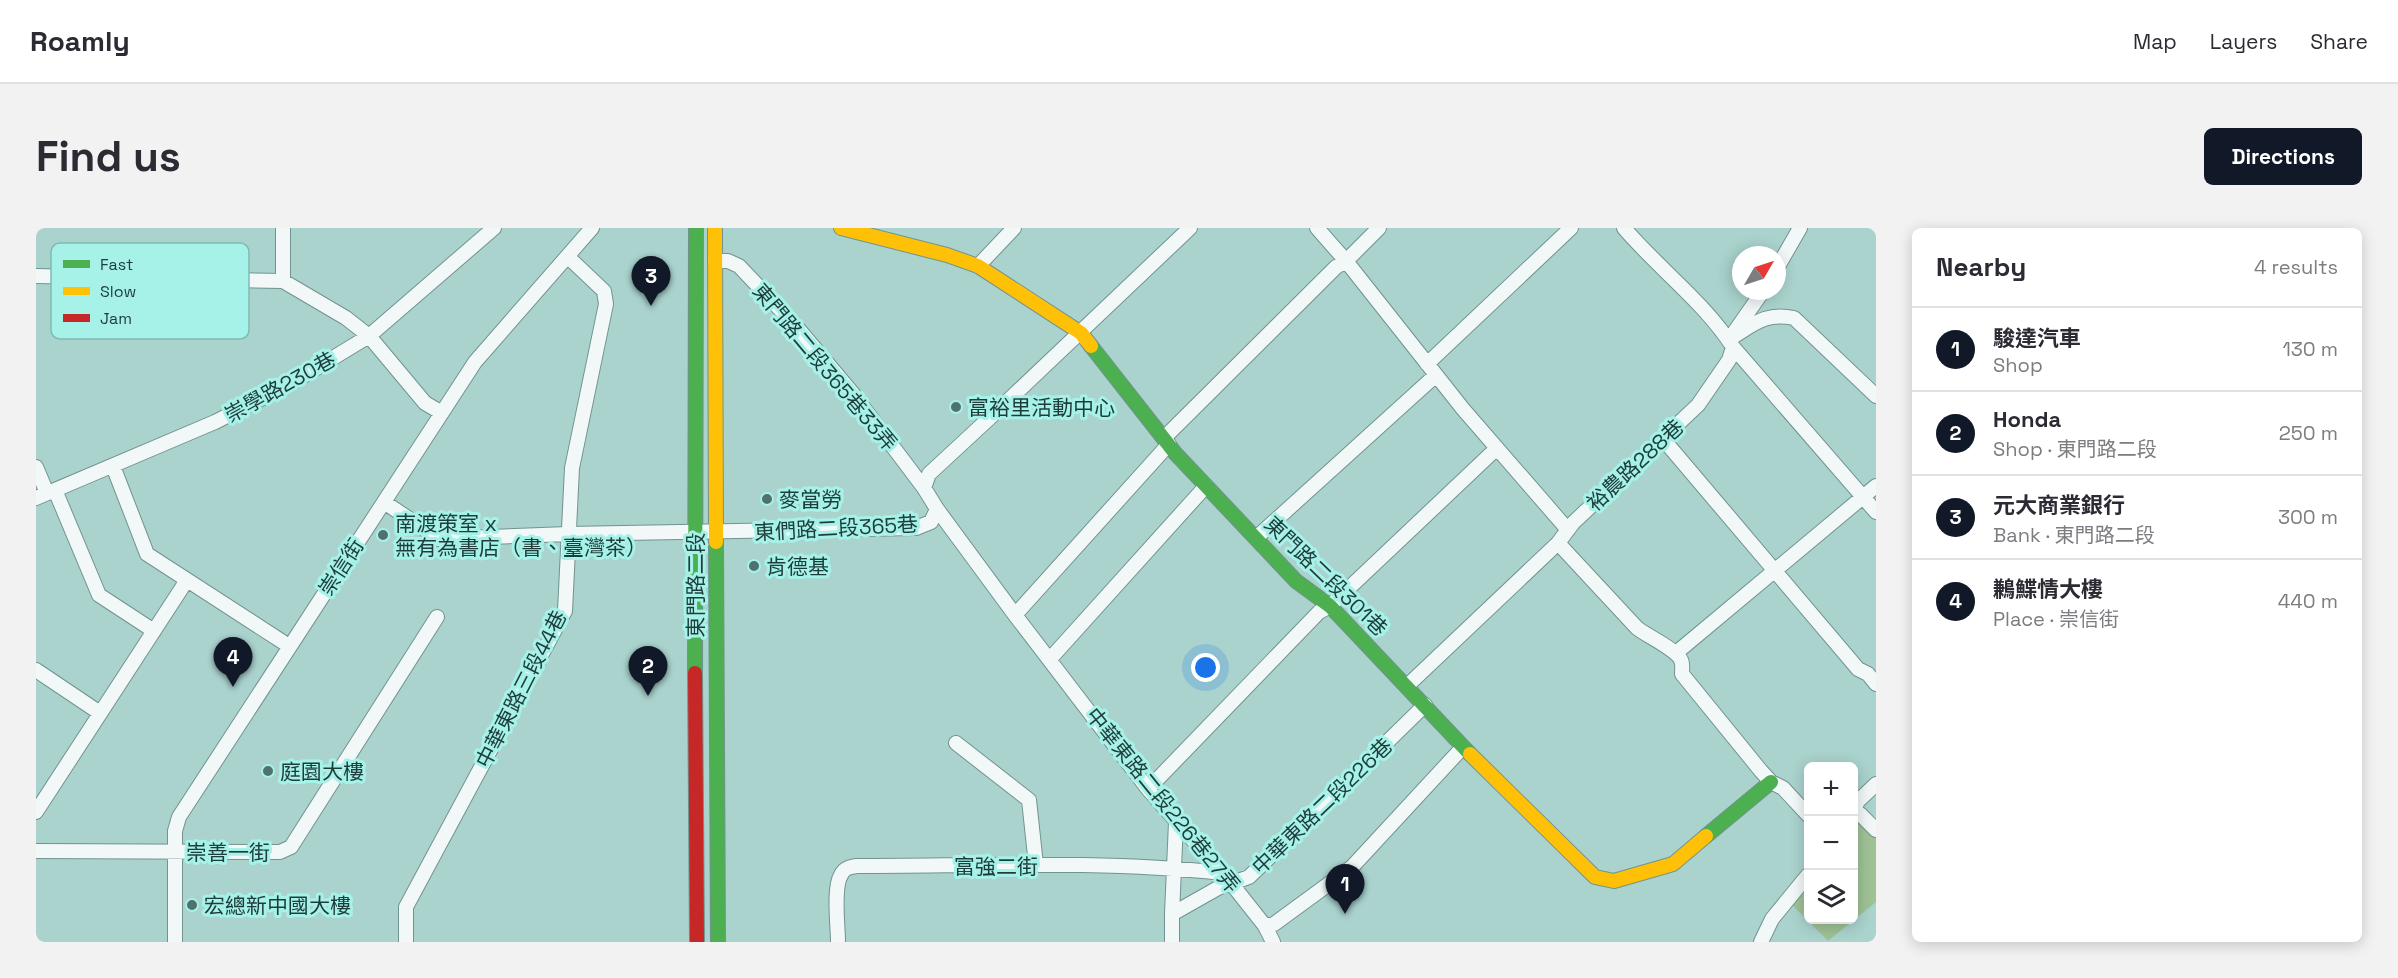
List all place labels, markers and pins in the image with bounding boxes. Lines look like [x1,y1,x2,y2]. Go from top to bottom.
pin: 3 [632,256,670,306]
place label: 富裕里活動中心 [968,394,1115,421]
marker: 富裕里活動中心 [949,400,963,414]
place label: 麥當勞 [779,486,842,513]
marker: 麥當勞 [760,492,774,506]
place label: 南渡策室 x 無有為書店（書、臺灣茶） [395,510,647,561]
marker: 南渡策室 x 無有為書店（書、臺灣茶） [376,528,390,542]
place label: 肯德基 [766,553,829,580]
marker: 肯德基 [747,559,761,573]
pin: 4 [214,638,252,687]
pin: 2 [628,646,668,696]
place label: 庭園大樓 [280,758,364,785]
marker: 庭園大樓 [261,764,275,778]
pin: 1 [1326,864,1364,914]
place label: 宏總新中國大樓 [204,892,351,919]
marker: 宏總新中國大樓 [185,898,199,912]

